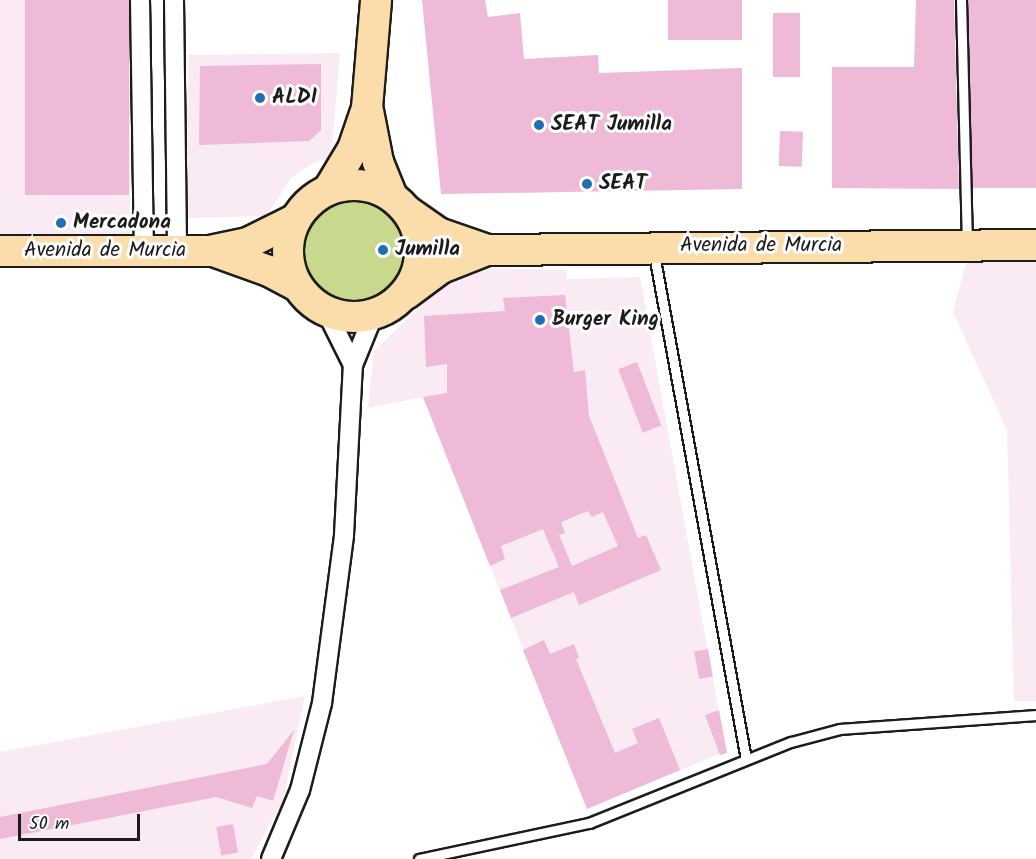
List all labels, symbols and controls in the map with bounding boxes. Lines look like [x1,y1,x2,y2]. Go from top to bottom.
place label: ALDI [272,85,317,111]
marker: ALDI [253,91,267,105]
place label: SEAT Jumilla [551,112,672,138]
marker: SEAT Jumilla [532,118,546,132]
place label: SEAT [599,171,647,197]
marker: SEAT [580,177,594,191]
place label: Mercadona [73,210,171,236]
marker: Mercadona [54,216,68,230]
street label: Avenida de Murcia [680,233,842,259]
place label: Jumilla [395,237,460,263]
street label: Avenida de Murcia [24,238,186,264]
marker: Jumilla [376,243,390,257]
place label: Burger King [552,307,659,333]
marker: Burger King [533,313,547,327]
scale bar [21,802,142,840]
text: 50 m [29,810,69,839]

